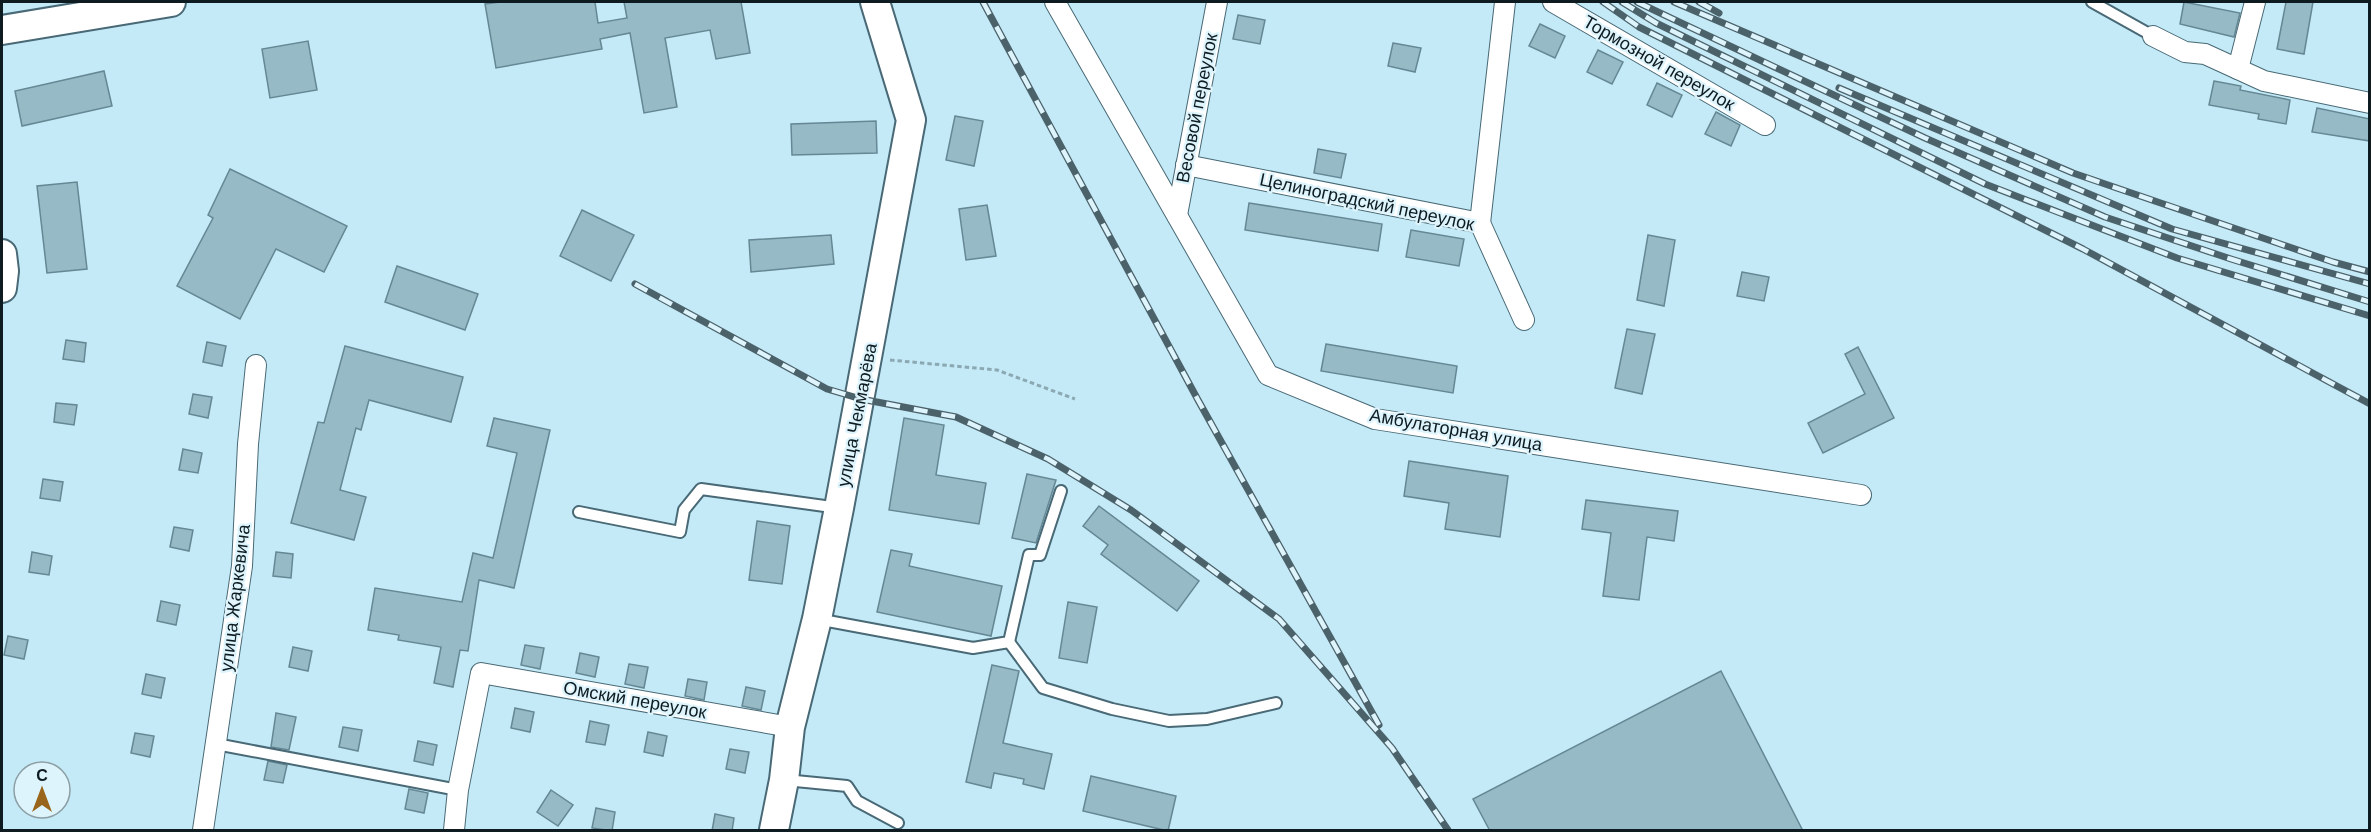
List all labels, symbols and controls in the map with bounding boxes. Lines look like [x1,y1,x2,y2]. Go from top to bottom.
street label: Тормозной переулок [1579,10,1739,116]
street label: Весовой переулок [1171,31,1223,185]
street label: Целиноградский переулок [1257,168,1477,237]
street label: улица Чекмарёва [831,340,883,489]
street label: Амбулаторная улица [1368,403,1545,457]
street label: улица Жаркевича [214,522,256,673]
street label: Омский переулок [562,676,709,724]
north arrow [12,760,72,820]
text: С [36,765,48,786]

